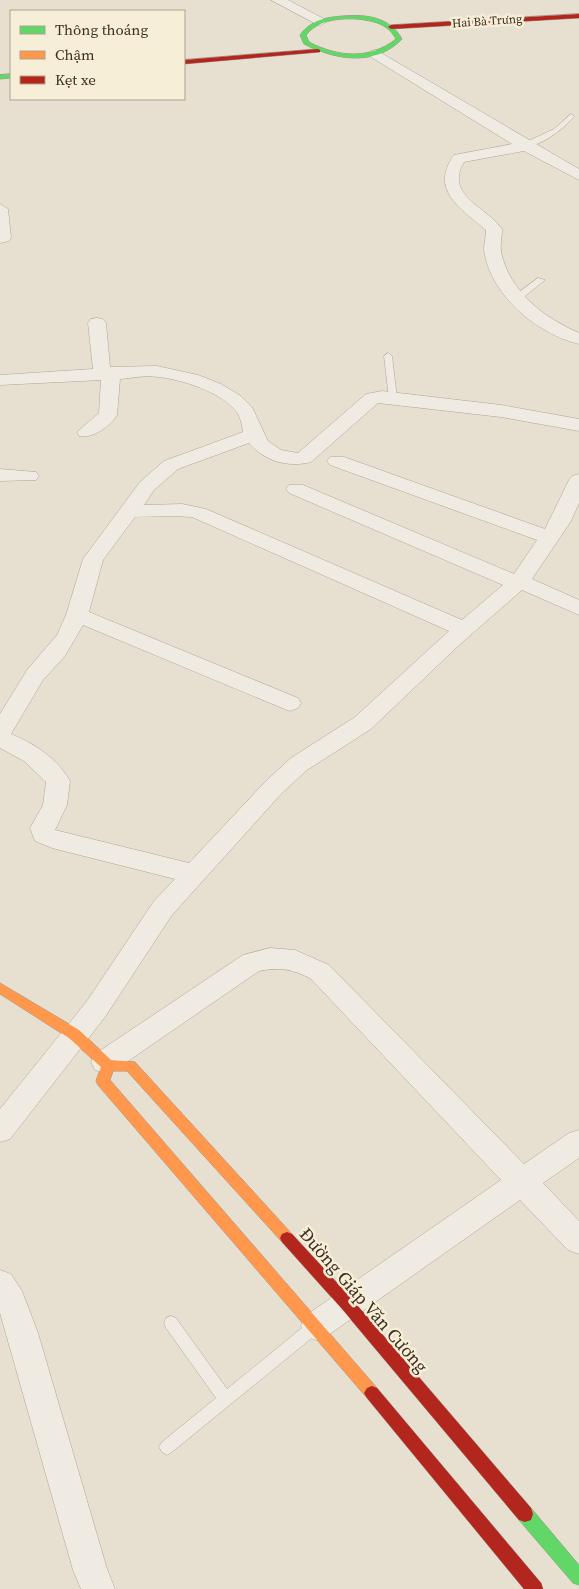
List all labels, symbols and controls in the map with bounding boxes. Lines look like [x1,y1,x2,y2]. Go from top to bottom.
legend [10,10,185,100]
street label: Hai Bà Trưng [451,11,523,31]
text: Thông thoáng [55,19,148,40]
text: Chậm [55,44,95,65]
text: Kẹt xe [55,69,96,90]
street label: Đường Giáp Văn Cương [294,1222,434,1378]

